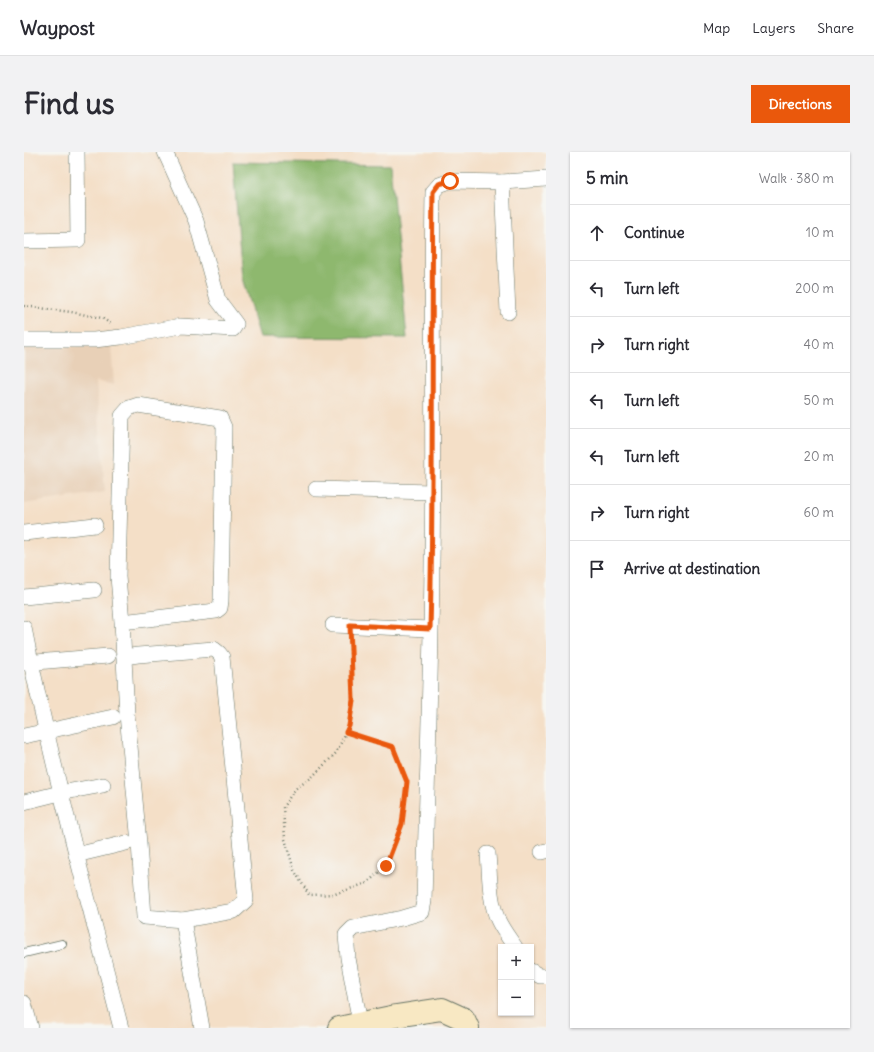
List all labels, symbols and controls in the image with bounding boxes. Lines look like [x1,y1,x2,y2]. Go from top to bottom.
text: Waypost [20,16,95,40]
text: Map [703,19,730,37]
text: Layers [752,19,795,37]
text: Share [817,19,854,37]
button: Directions [751,85,850,123]
text: Find us [24,86,115,122]
text: 5 min [586,167,628,189]
text: Walk · 380 m [759,170,834,187]
route start [441,172,459,190]
icon: ahead [586,222,608,244]
text: Continue [624,223,685,242]
text: 10 m [806,224,834,241]
icon: left [586,278,608,300]
text: Turn left [624,279,679,298]
text: 200 m [795,280,834,297]
icon: right [586,334,608,356]
text: Turn right [624,335,689,354]
text: 40 m [803,336,834,353]
icon: left [586,390,608,412]
text: Turn left [624,391,679,410]
text: 50 m [803,392,834,409]
icon: left [586,446,608,468]
text: Turn left [624,447,679,466]
text: 20 m [804,448,834,465]
icon: right [586,502,608,524]
text: Turn right [624,503,689,522]
text: 60 m [803,504,834,521]
icon: arrive [586,558,608,580]
text: Arrive at destination [624,559,760,578]
route end [377,857,395,875]
map controls [498,944,534,1016]
button: + [498,944,534,980]
button: − [498,980,534,1016]

